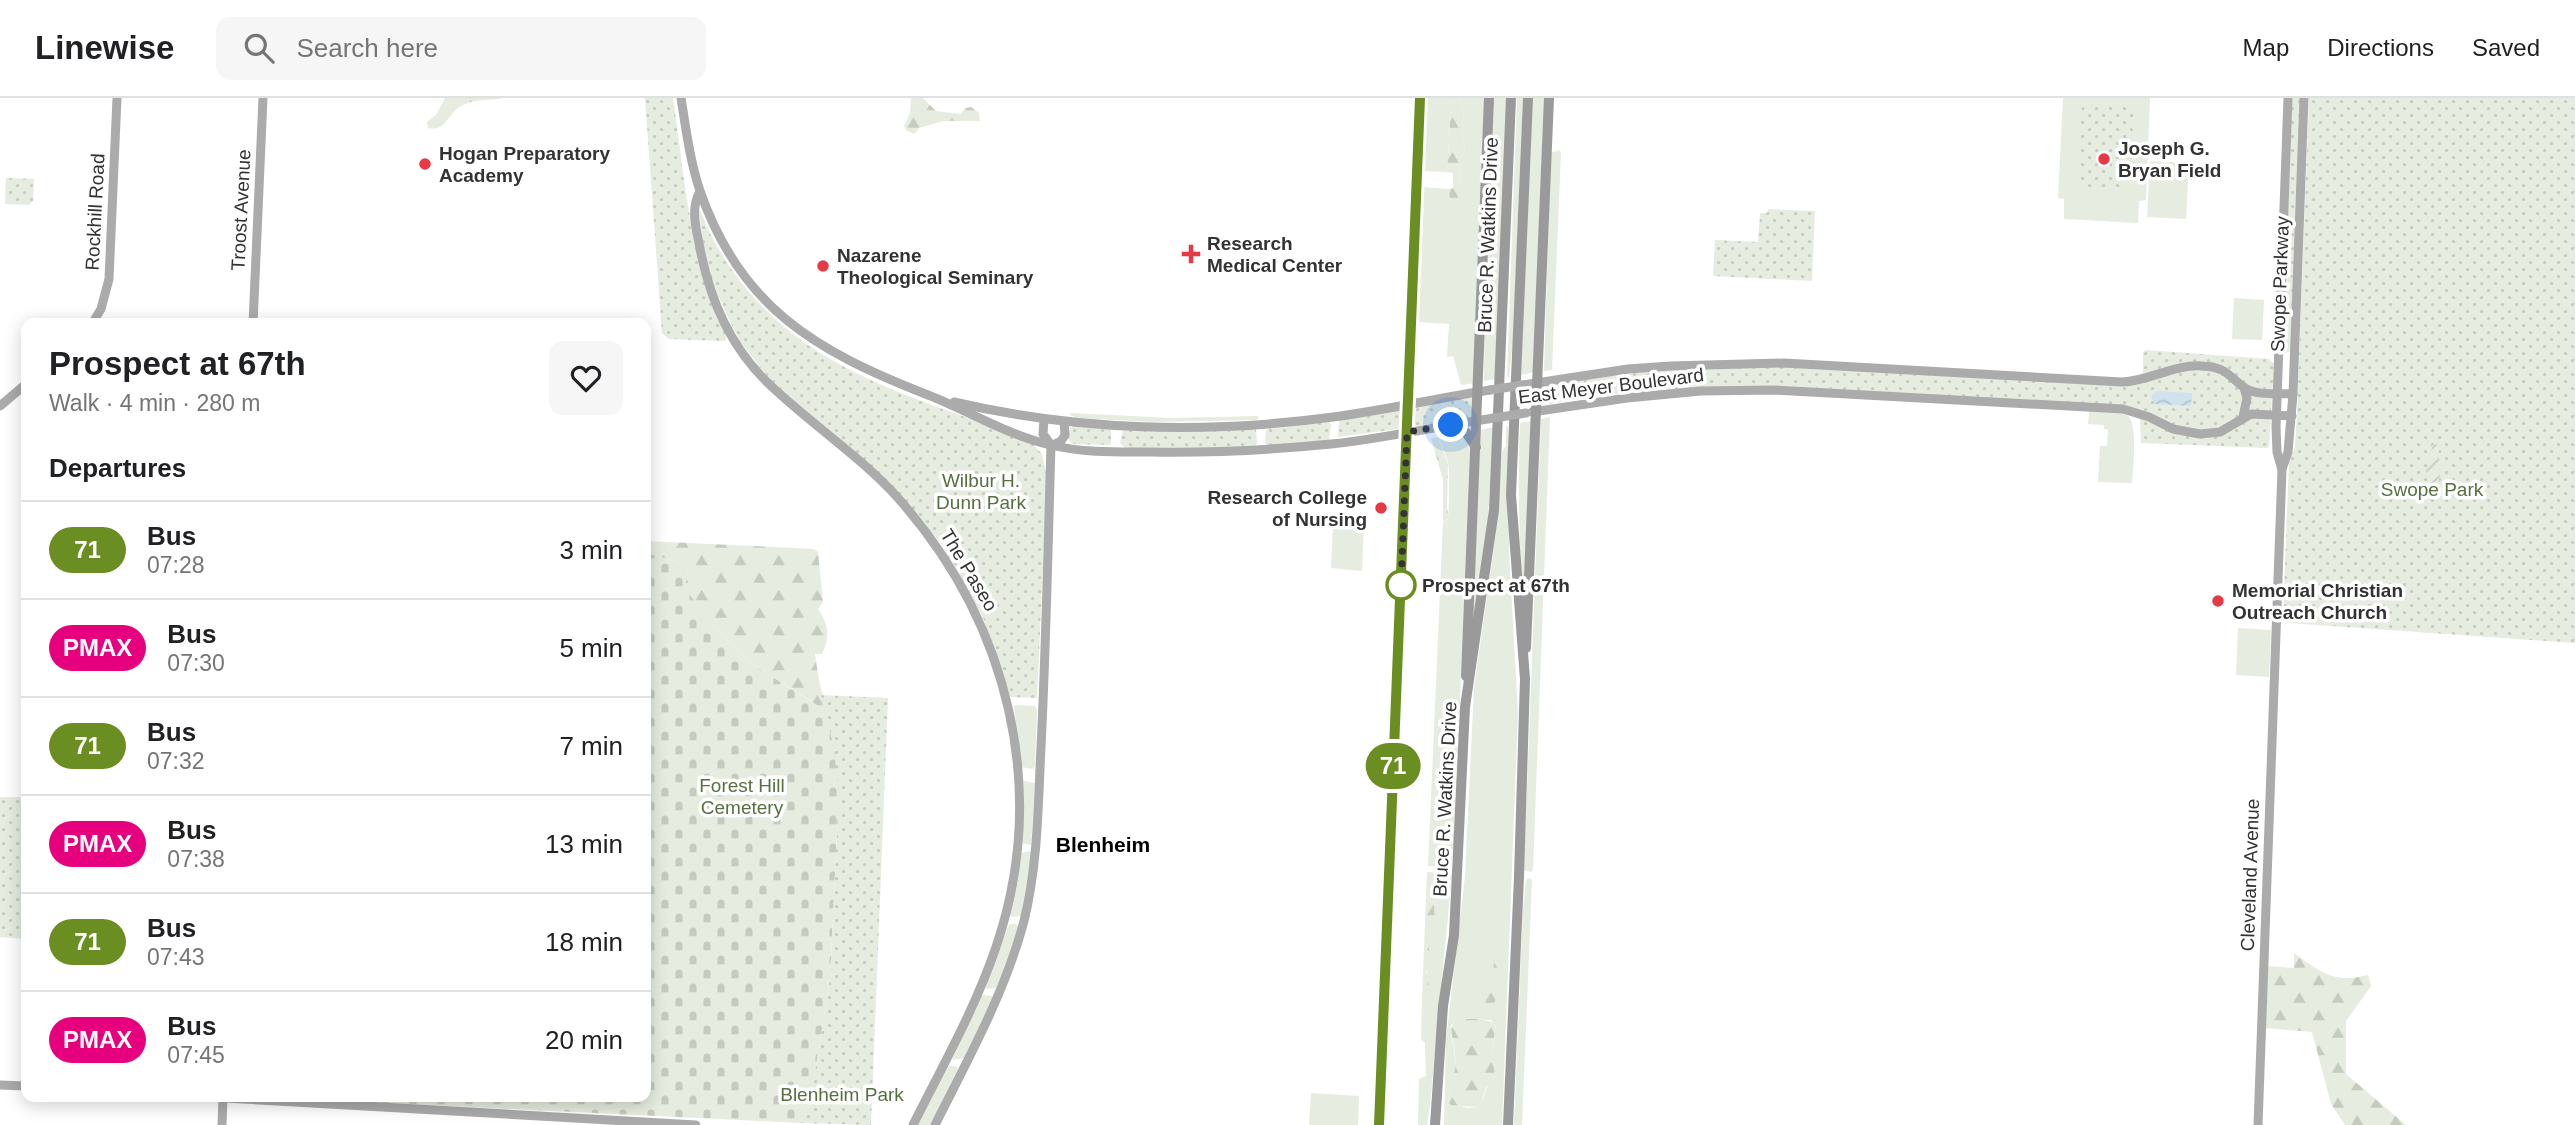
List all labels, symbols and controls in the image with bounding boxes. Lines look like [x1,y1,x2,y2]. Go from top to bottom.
search box [216,17,706,80]
text: Linewise [35,29,174,66]
icon: search [240,29,278,67]
text: Search here [296,33,438,63]
text: Map [2243,34,2289,61]
text: Directions [2327,34,2434,61]
text: Saved [2472,34,2540,61]
street label: Bruce R. Watkins Drive [1474,137,1502,333]
place label: Joseph G. Bryan Field [2118,138,2221,181]
place label: Hogan Preparatory Academy [439,143,610,186]
street label: Troost Avenue [227,149,255,271]
marker: Joseph G. Bryan Field [2096,151,2112,167]
street label: Rockhill Road [81,153,109,271]
marker: Hogan Preparatory Academy [417,156,433,172]
street label: Swope Parkway [2267,215,2293,352]
place label: Research Medical Center [1207,233,1343,276]
marker: Research Medical Center [1181,244,1201,264]
place label: Nazarene Theological Seminary [837,245,1034,288]
marker: Nazarene Theological Seminary [815,258,831,274]
button: heart [549,341,623,415]
text: Prospect at 67th [49,345,306,382]
street label: East Meyer Boulevard [1517,364,1705,408]
text: Walk · 4 min · 280 m [49,390,260,416]
your location [1433,407,1468,442]
text: Departures [49,453,186,483]
park label: Wilbur H. Dunn Park [936,470,1026,513]
park label: Swope Park [2381,479,2484,500]
place label: Research College of Nursing [1208,487,1367,530]
marker: Research College of Nursing [1373,500,1389,516]
text: Bus [147,521,196,551]
street label: The Paseo [936,525,1002,615]
text: 3 min [559,535,623,565]
text: 71 [74,536,101,563]
text: 07:28 [147,552,205,578]
marker: Prospect at 67th [1386,570,1416,600]
place label: Prospect at 67th [1422,575,1570,596]
place label: Memorial Christian Outreach Church [2232,580,2403,623]
marker: Memorial Christian Outreach Church [2210,593,2226,609]
text: Bus [167,619,216,649]
text: 5 min [559,633,623,663]
text: PMAX [63,634,132,661]
text: 07:30 [167,650,225,676]
street label: Bruce R. Watkins Drive [1429,701,1461,897]
text: Bus [147,717,196,747]
text: 7 min [559,731,623,761]
text: 71 [74,732,101,759]
line badge: 71 [1362,743,1424,789]
text: 07:32 [147,748,205,774]
text: 71 [1380,752,1406,779]
park label: Forest Hill Cemetery [699,775,785,818]
street label: Cleveland Avenue [2237,798,2263,952]
text: Bus [167,815,216,845]
text: 13 min [545,829,623,859]
text: PMAX [63,830,132,857]
district label: Blenheim [1056,833,1150,856]
text: 07:38 [167,846,225,872]
text: Bus [147,913,196,943]
text: 18 min [545,927,623,957]
text: 71 [74,928,101,955]
text: 07:43 [147,944,205,970]
text: Bus [167,1011,216,1041]
text: 20 min [545,1025,623,1055]
text: PMAX [63,1026,132,1053]
text: 07:45 [167,1042,225,1068]
park label: Blenheim Park [780,1084,904,1105]

